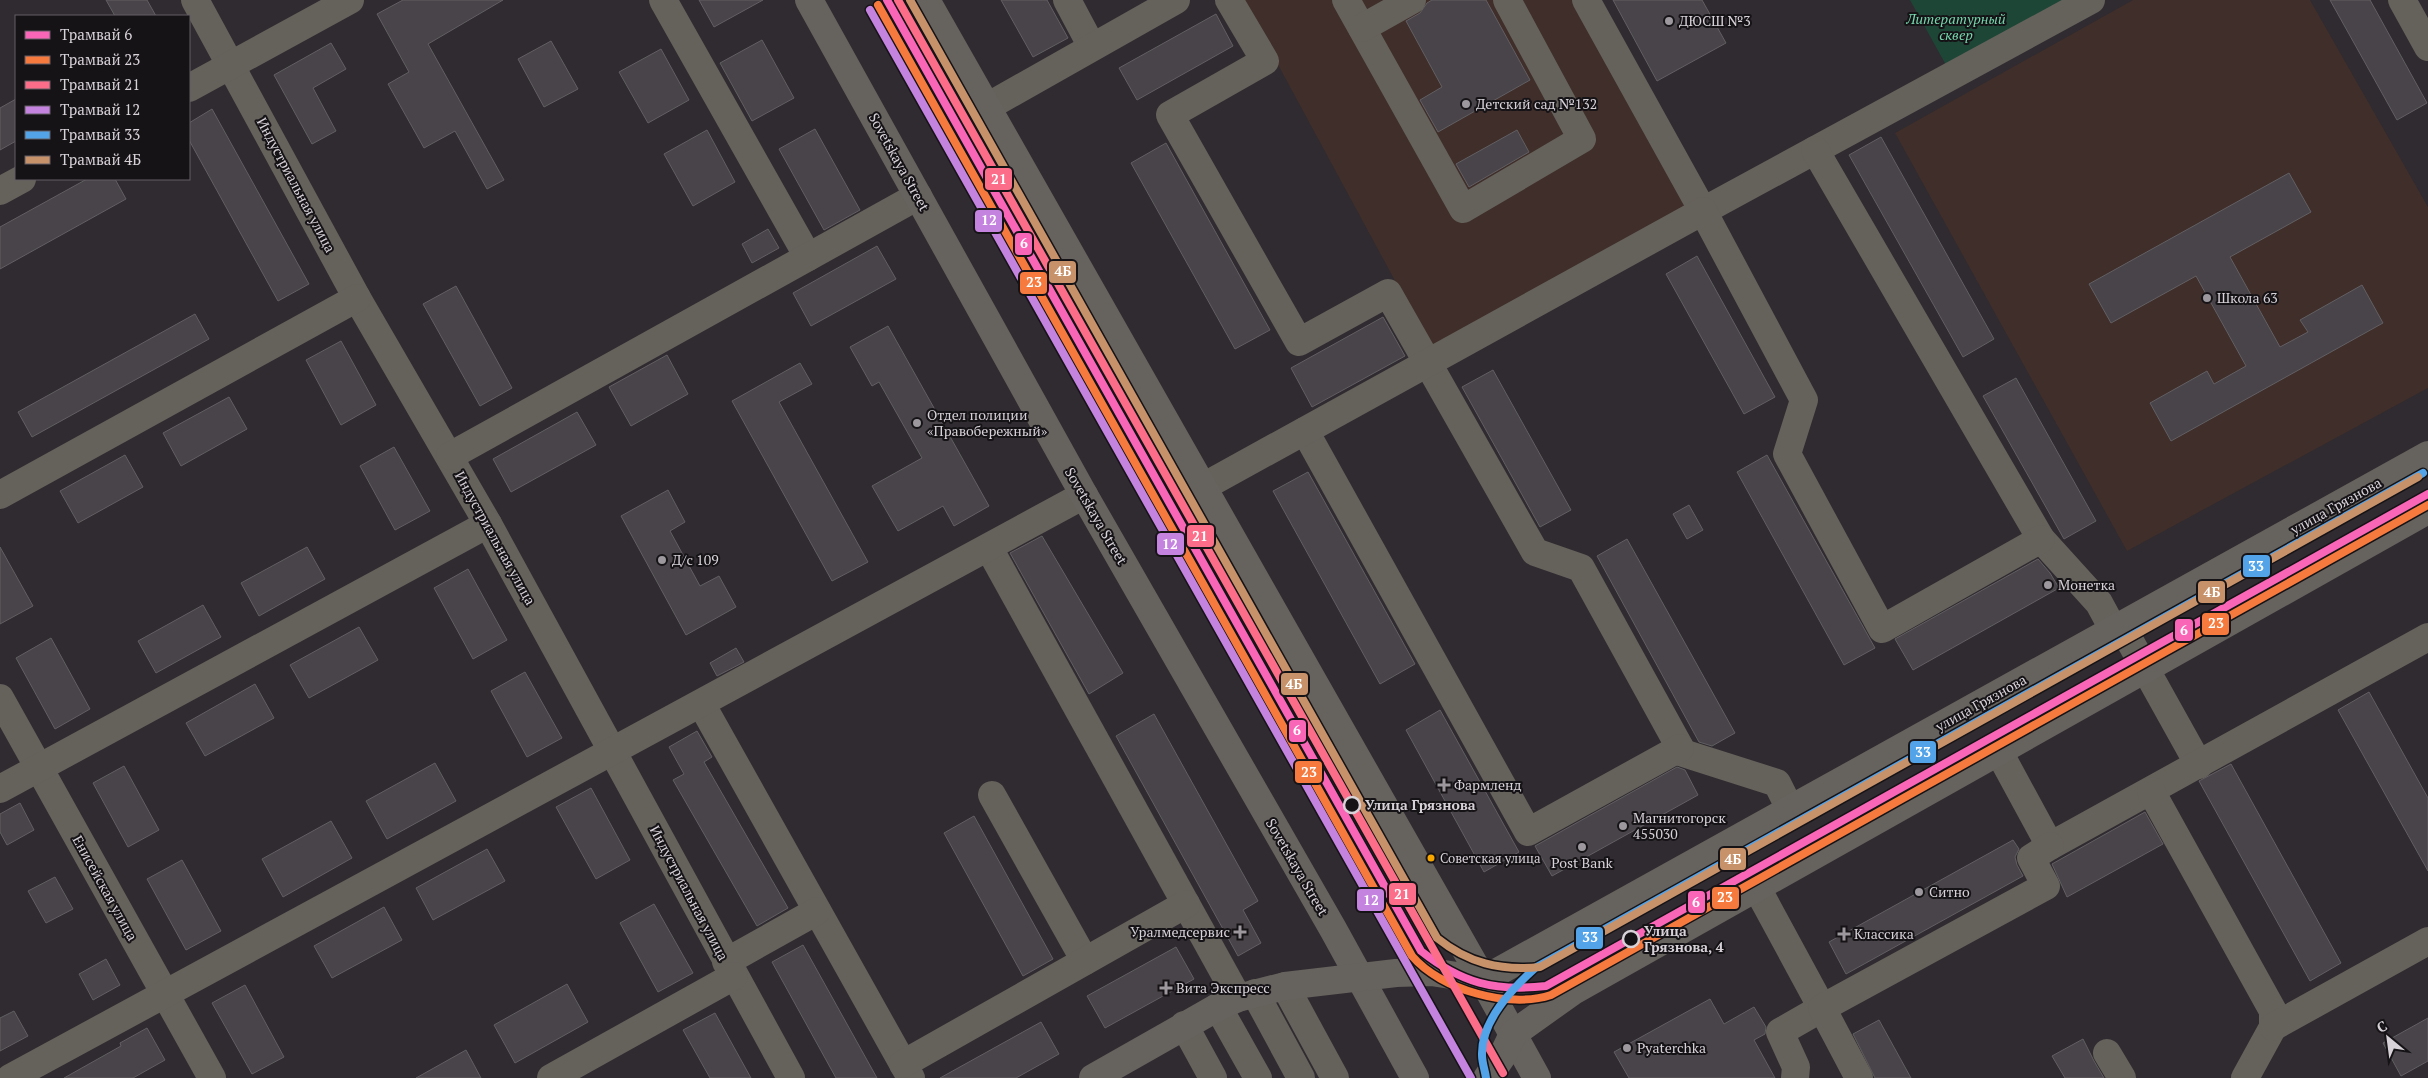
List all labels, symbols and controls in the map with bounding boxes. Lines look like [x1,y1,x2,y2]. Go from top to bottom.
park label: Литературный сквер [1905,9,2006,44]
place label: ДЮСШ №3 [1679,11,1751,30]
legend [15,15,190,180]
marker: ДЮСШ №3 [1663,15,1675,27]
text: Трамвай 6 [60,24,132,44]
text: Трамвай 23 [60,49,140,69]
text: Трамвай 21 [60,74,140,94]
place label: Детский сад №132 [1476,94,1597,113]
marker: Детский сад №132 [1460,98,1472,110]
text: Трамвай 12 [60,99,140,119]
street label: Sovetskaya Street [865,109,935,215]
street label: Индустриальная улица [253,114,340,256]
text: Трамвай 33 [60,124,140,144]
text: Трамвай 4Б [60,149,141,169]
line badge: 21 [984,167,1013,191]
text: 21 [991,169,1007,188]
line badge: 12 [974,209,1003,233]
text: 12 [981,210,997,229]
line badge: 6 [1014,232,1033,256]
text: 6 [1020,233,1028,252]
line badge: 4Б [1048,260,1077,284]
text: 4Б [1055,261,1071,280]
line badge: 23 [1019,271,1048,295]
text: 23 [1026,272,1042,291]
place label: Школа 63 [2217,288,2278,307]
marker: Школа 63 [2201,292,2213,304]
place label: Отдел полиции «Правобережный» [927,405,1048,440]
marker: Отдел полиции «Правобережный» [911,417,923,429]
street label: Sovetskaya Street [1061,464,1132,569]
street label: Индустриальная улица [451,467,540,608]
street label: улица Грязнова [2286,473,2385,539]
line badge: 21 [1186,524,1215,548]
text: 21 [1192,526,1208,545]
line badge: 12 [1156,532,1185,556]
text: 12 [1162,534,1178,553]
place label: Д/с 109 [672,550,719,569]
marker: Д/с 109 [656,554,668,566]
line badge: 33 [2242,554,2271,578]
text: 33 [2248,556,2264,575]
place label: Монетка [2058,575,2115,594]
marker: Монетка [2042,579,2054,591]
line badge: 4Б [2197,580,2226,604]
text: 4Б [2204,582,2220,601]
line badge: 23 [2201,612,2230,636]
text: 23 [2208,613,2224,632]
line badge: 6 [2174,618,2194,642]
text: 6 [2180,620,2188,639]
street label: улица Грязнова [1931,670,2030,736]
line badge: 4Б [1280,672,1309,696]
text: 4Б [1286,674,1302,693]
line badge: 6 [1288,719,1307,743]
text: 6 [1293,720,1301,739]
line badge: 33 [1909,740,1937,764]
text: 33 [1915,742,1931,761]
line badge: 23 [1294,760,1323,784]
text: 23 [1301,762,1317,781]
place label: Фармленд [1454,775,1522,794]
marker: Фармленд [1438,779,1450,791]
place label: Улица Грязнова [1365,795,1476,814]
marker: Улица Грязнова [1343,796,1361,814]
place label: Магнитогорск 455030 [1633,808,1726,843]
street label: Sovetskaya Street [1262,815,1333,920]
marker: Магнитогорск 455030 [1617,820,1629,832]
street label: Индустриальная улица [646,822,733,964]
street label: Енисейская улица [69,832,142,944]
marker: Post Bank [1576,841,1588,853]
line badge: 4Б [1719,847,1747,871]
place label: Советская улица [1440,849,1541,867]
text: 4Б [1725,849,1741,868]
marker: Советская улица [1426,853,1436,863]
place label: Post Bank [1551,853,1614,872]
line badge: 21 [1388,882,1417,906]
place label: Ситно [1929,882,1970,901]
text: 21 [1394,884,1410,903]
line badge: 23 [1711,886,1740,910]
marker: Ситно [1913,886,1925,898]
text: 23 [1717,887,1733,906]
line badge: 12 [1356,888,1385,912]
text: 12 [1363,890,1379,909]
line badge: 6 [1687,890,1706,914]
text: 6 [1692,892,1700,911]
place label: Улица Грязнова, 4 [1644,921,1724,956]
place label: Уралмедсервис [1130,922,1230,941]
place label: Классика [1854,924,1914,943]
marker: Уралмедсервис [1234,926,1246,938]
line badge: 33 [1575,926,1604,950]
text: 33 [1582,927,1598,946]
marker: Классика [1838,928,1850,940]
marker: Улица Грязнова, 4 [1622,930,1640,948]
place label: Вита Экспресс [1176,978,1270,997]
marker: Вита Экспресс [1160,982,1172,994]
north arrow [2363,1013,2413,1063]
text: С [2373,1016,2390,1037]
place label: Pyaterchka [1637,1038,1706,1057]
marker: Pyaterchka [1621,1042,1633,1054]

